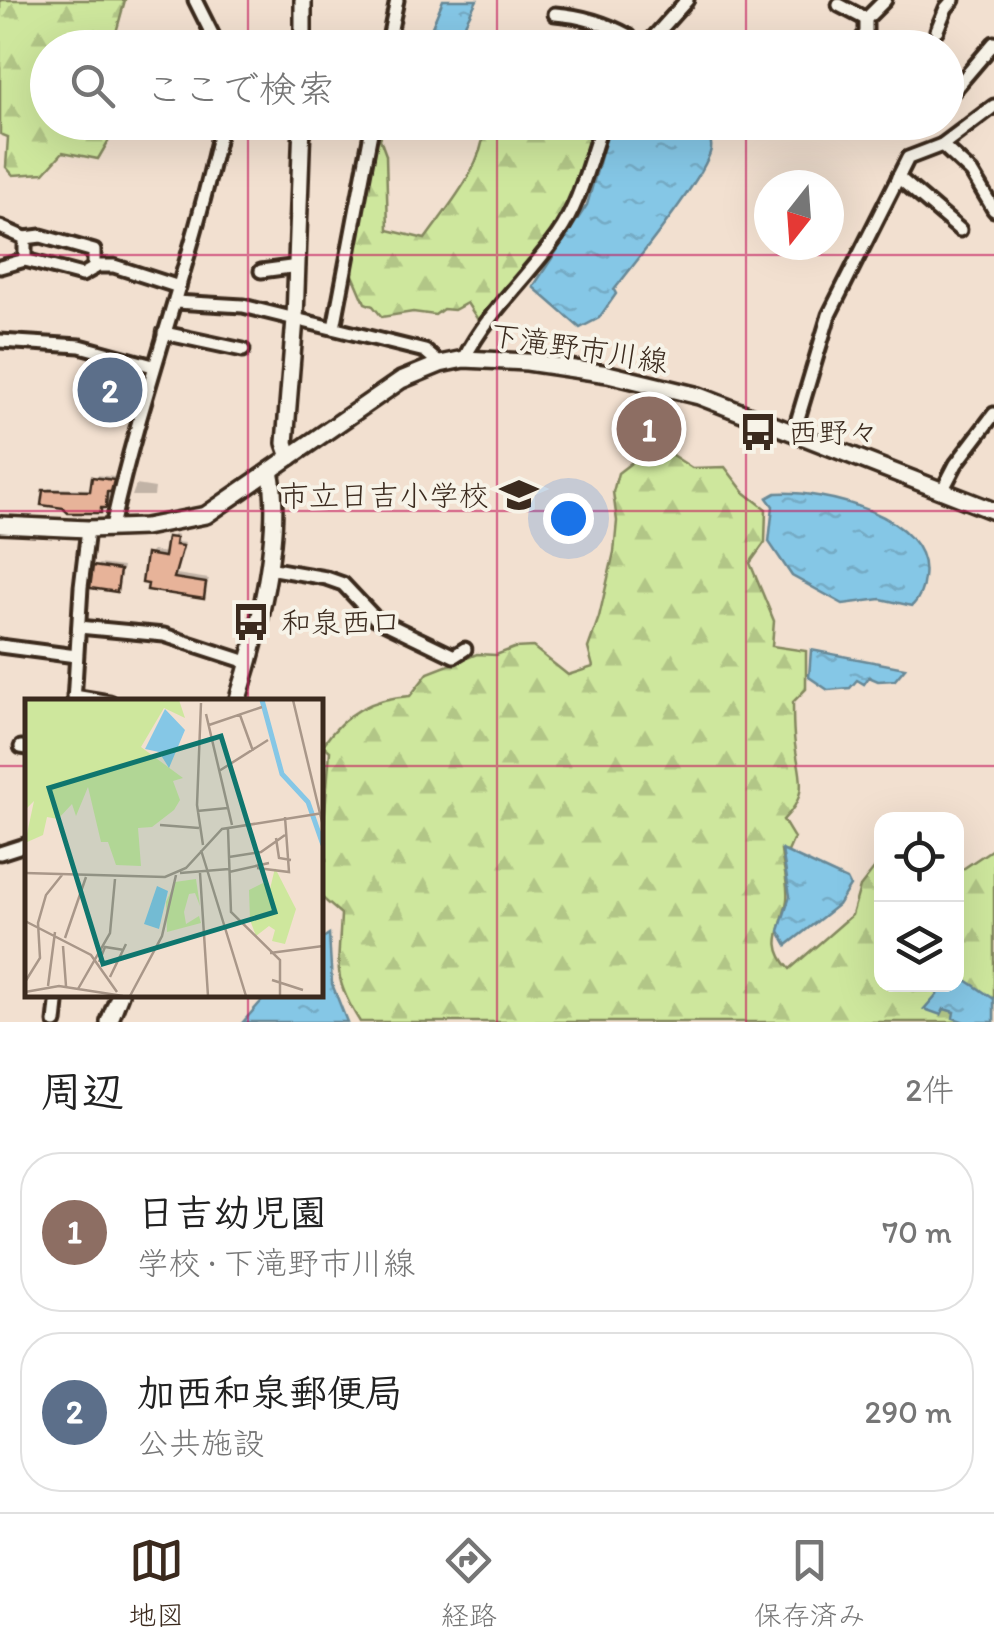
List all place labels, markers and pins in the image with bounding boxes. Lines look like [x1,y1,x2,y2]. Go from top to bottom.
pin: 2 [78,352,142,428]
pin: 1 [616,392,682,466]
bus stop icon: 西野々 [737,411,779,453]
place label: 西野々 [788,414,878,451]
school or university icon: 市立日吉小学校 [498,474,540,516]
place label: 市立日吉小学校 [279,477,489,514]
bus stop icon: 和泉西口 [230,601,272,643]
place label: 和泉西口 [281,604,401,641]

